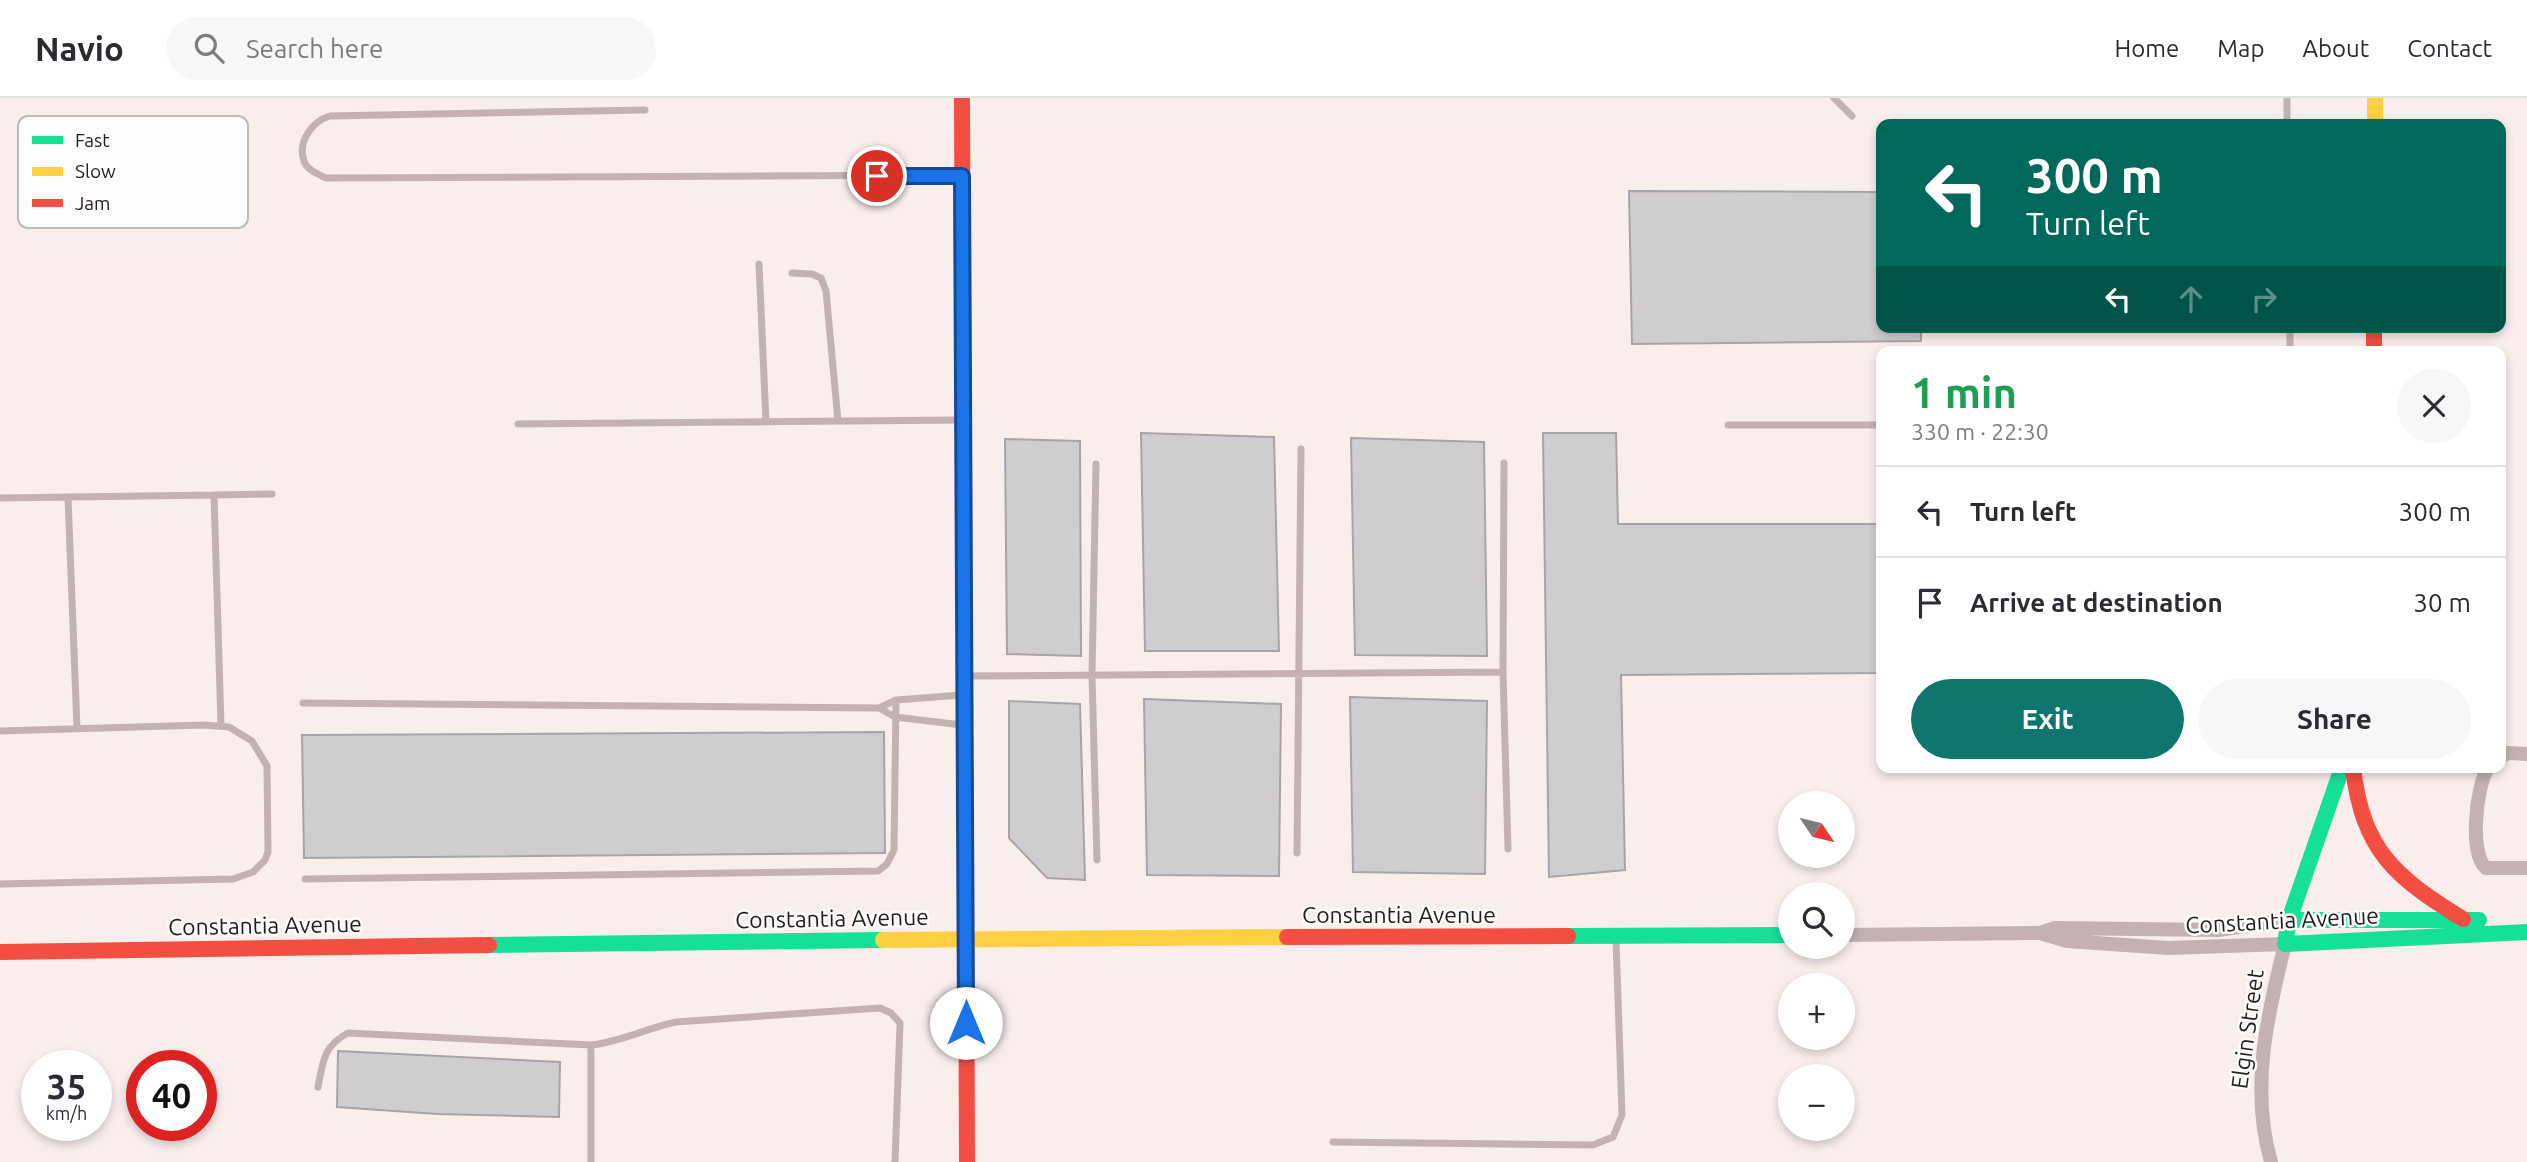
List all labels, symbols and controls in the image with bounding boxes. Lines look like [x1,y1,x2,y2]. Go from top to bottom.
search box [166,17,656,80]
icon: search [190,29,228,67]
text: Navio [35,30,124,67]
text: Search here [246,34,383,63]
text: Home [2114,35,2179,62]
text: Map [2217,35,2264,62]
text: About [2302,35,2369,62]
text: Contact [2407,35,2492,62]
legend [18,116,248,228]
text: Fast [75,129,110,151]
pin [847,146,907,206]
icon: left [1911,147,2002,238]
text: 300 m [2026,147,2163,202]
icon: arrive [858,157,896,195]
text: Slow [75,160,116,182]
text: Jam [75,192,111,214]
text: Turn left [2026,205,2150,241]
icon: left [2099,280,2137,318]
icon: ahead [2172,280,2210,318]
icon: right [2245,280,2283,318]
text: 1 min [1911,369,2017,416]
button: close [2397,369,2471,443]
text: 330 m · 22:30 [1911,419,2049,444]
icon: left [1911,493,1949,531]
text: Turn left [1970,497,2076,526]
text: 300 m [2399,497,2471,526]
icon: arrive [1911,584,1949,622]
text: Arrive at destination [1970,588,2223,617]
text: 30 m [2413,588,2471,617]
button: Exit [1911,679,2184,759]
button: Share [2198,679,2471,759]
north arrow [1778,791,1855,868]
map controls [1778,791,1855,1141]
button: search [1778,882,1855,959]
street label: Constantia Avenue [1302,902,1496,927]
street label: Constantia Avenue [2185,902,2379,938]
street label: Constantia Avenue [735,904,929,932]
street label: Constantia Avenue [168,911,362,939]
street label: Elgin Street [2226,968,2268,1090]
button: + [1778,973,1855,1050]
position arrow [929,986,1003,1060]
speed limit sign: 40 [126,1050,217,1141]
button: − [1778,1064,1855,1141]
text: 35 [47,1066,86,1106]
text: km/h [46,1103,87,1123]

